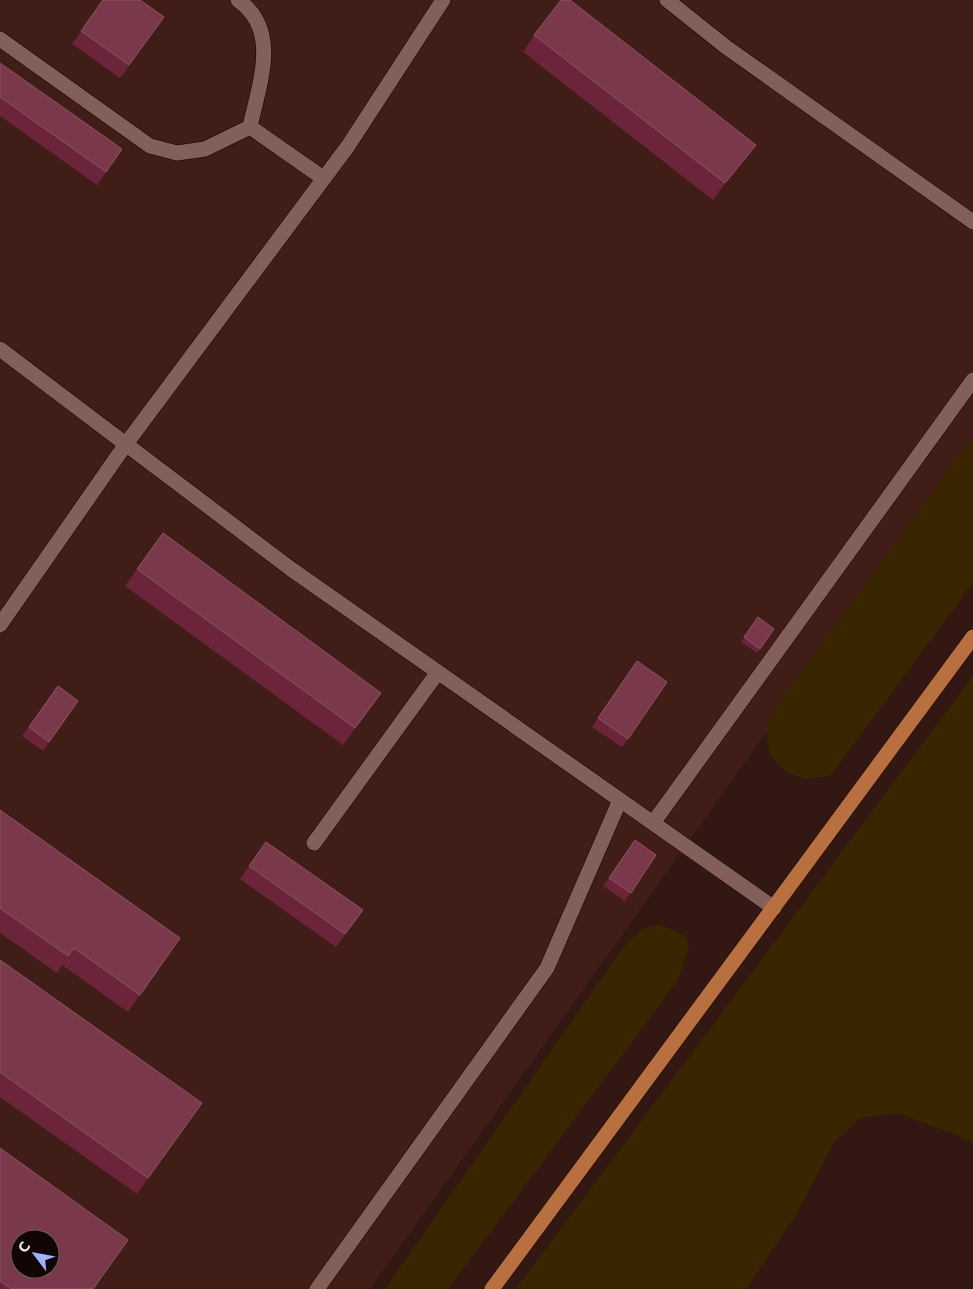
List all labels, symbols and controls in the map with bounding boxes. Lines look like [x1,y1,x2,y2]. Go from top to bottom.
north arrow [10,1229,60,1279]
text: С [14,1238,33,1255]

